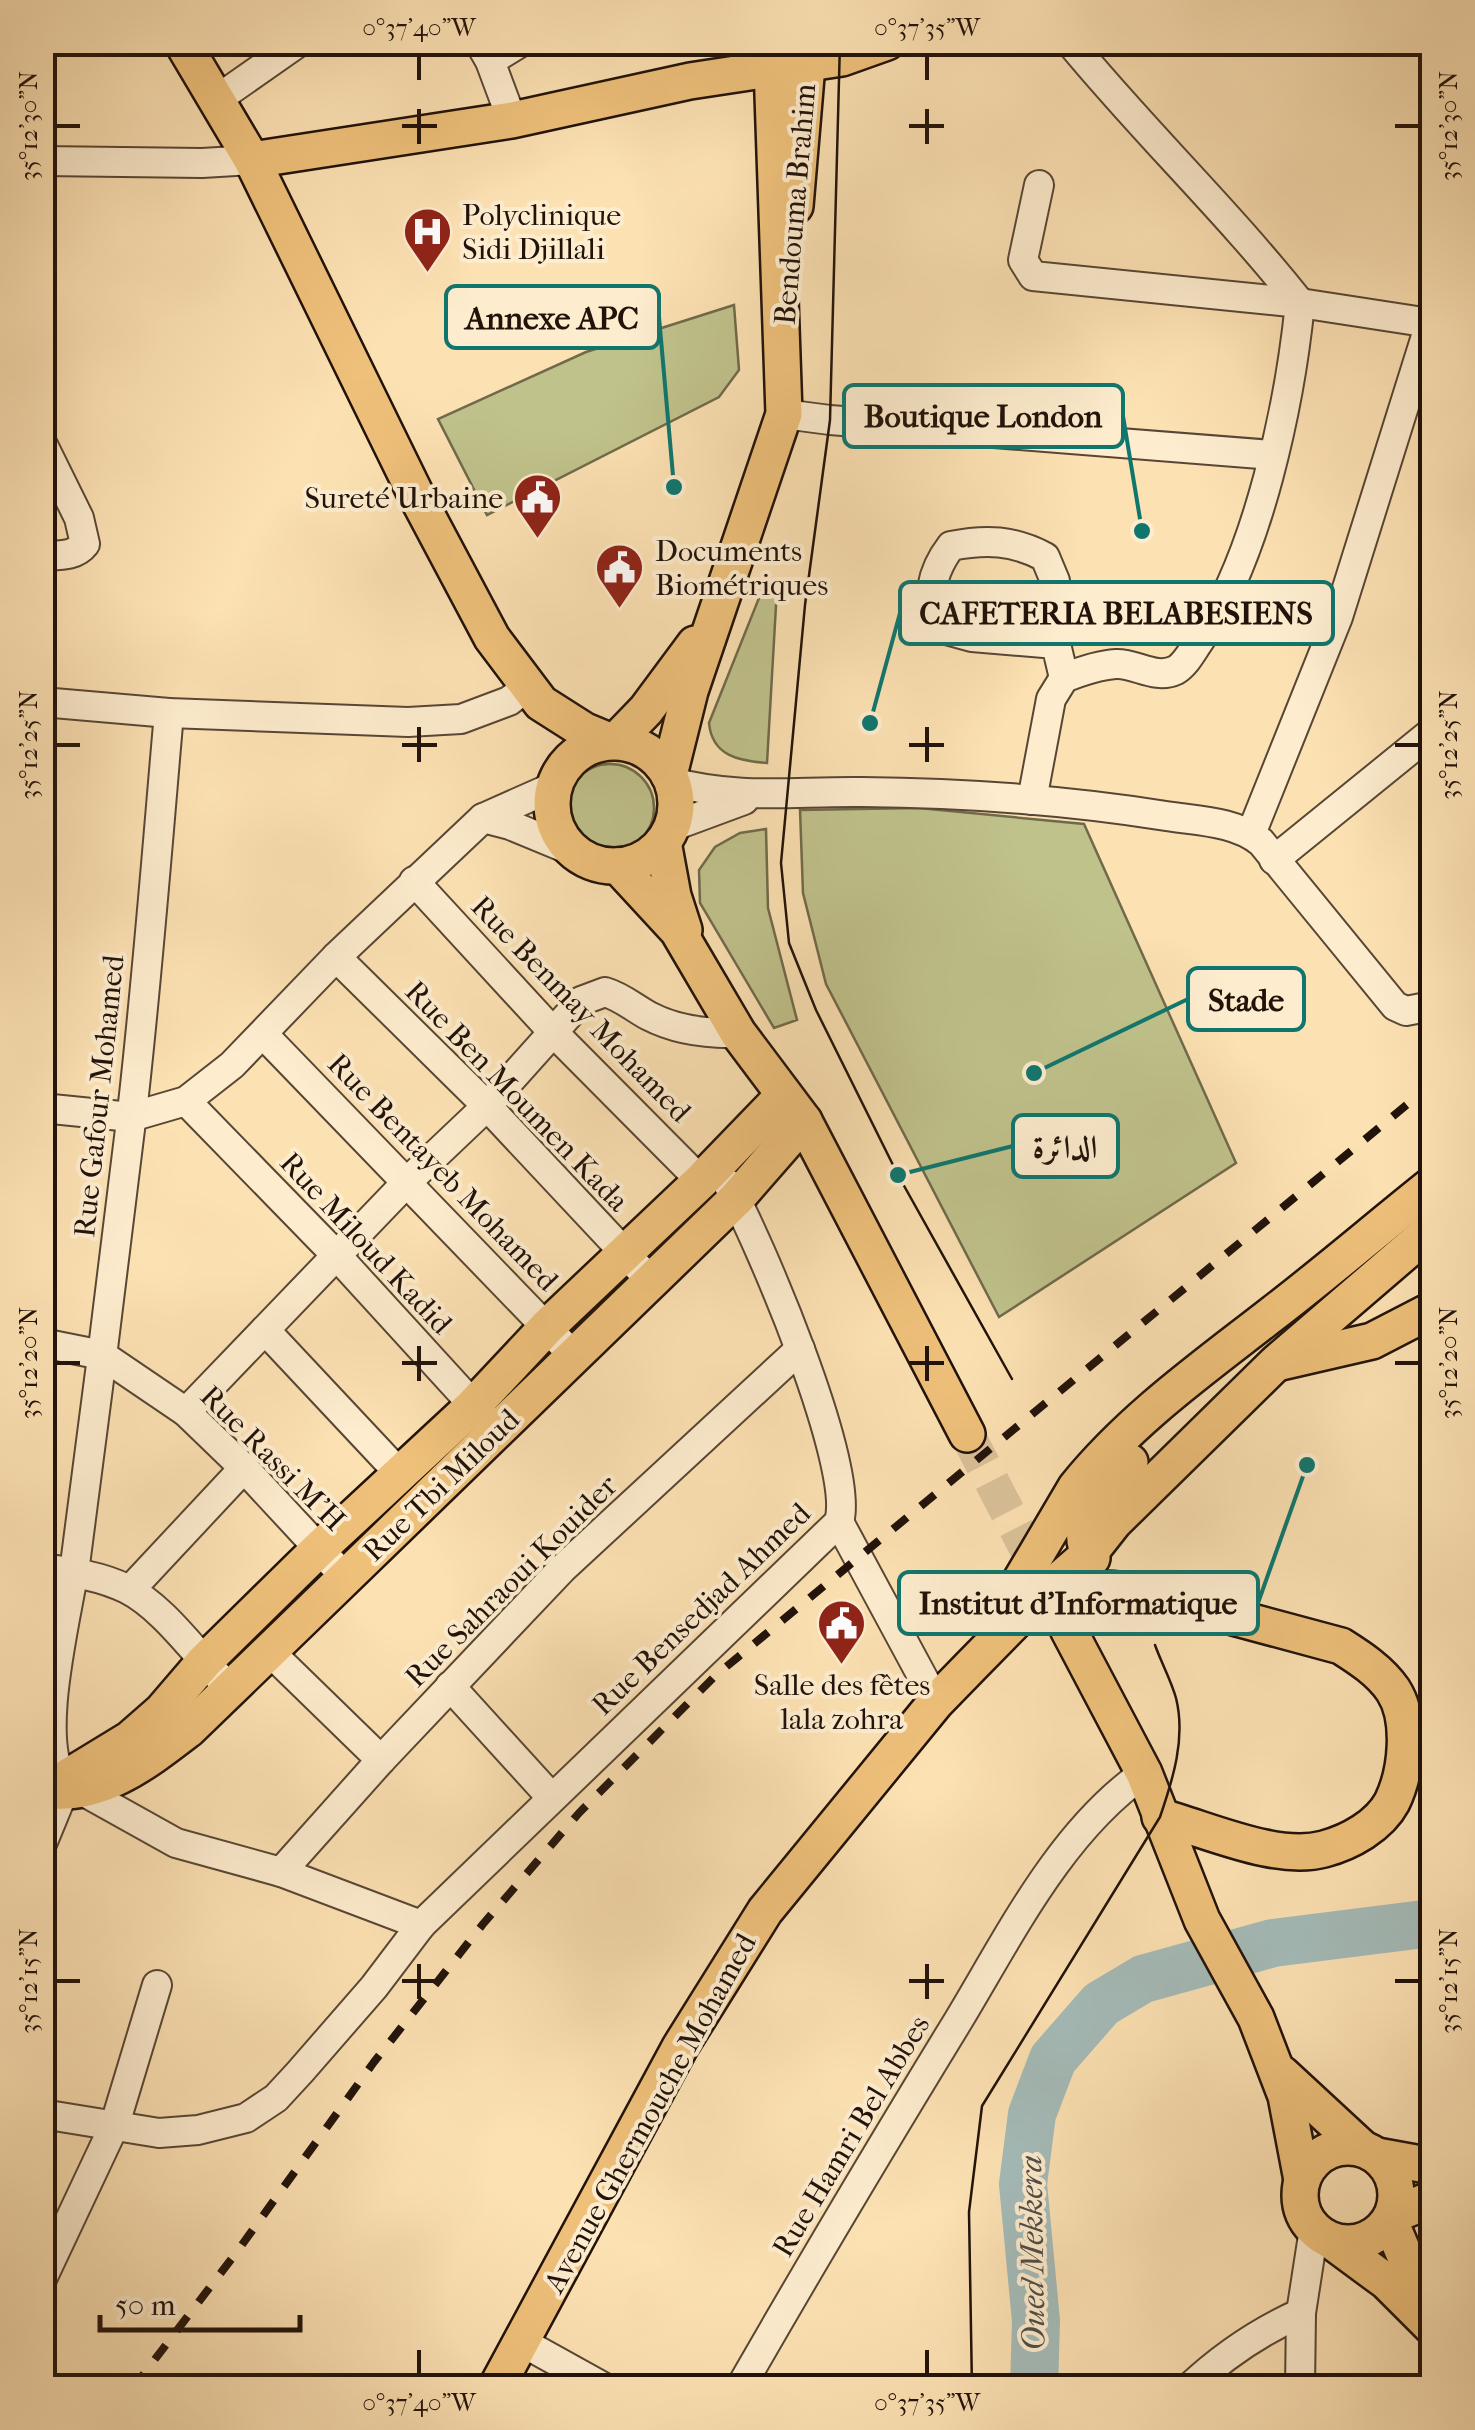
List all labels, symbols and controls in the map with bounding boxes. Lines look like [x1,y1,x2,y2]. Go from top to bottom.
text: 0°37'40"W [362,13,477,42]
text: 0°37'35"W [874,13,981,42]
text: 35°12'30"N [14,71,43,181]
text: 35°12'30"N [1434,71,1463,181]
street label: Bendouma Brahim [768,82,823,326]
place label: Polyclinique Sidi Djillali [462,198,621,267]
hospital icon: Polyclinique Sidi Djillali [401,206,453,274]
callout: Annexe APC [446,286,659,348]
text: Annexe APC [463,300,639,337]
callout: Boutique London [844,385,1123,447]
text: Boutique London [864,398,1103,435]
public building icon: Sureté Urbaine [512,472,564,540]
place label: Sureté Urbaine [305,481,503,516]
place label: Documents Biométriques [655,534,828,603]
public building icon: Documents Biométriques [594,542,646,610]
callout: CAFETERIA BELABESIENS [900,582,1333,644]
text: CAFETERIA BELABESIENS [919,595,1313,632]
text: 35°12'25"N [14,690,43,800]
text: 35°12'25"N [1434,690,1463,800]
street label: Rue Benmay Mohamed [464,889,698,1130]
street label: Rue Gafour Mohamed [67,952,132,1239]
callout: Stade [1188,968,1304,1030]
street label: Rue Ben Moumen Kada [398,974,636,1219]
text: Stade [1208,982,1284,1019]
street label: Rue Bentayeb Mohamed [320,1047,565,1299]
callout: الدائرة [1013,1115,1118,1177]
text: الدائرة [1033,1129,1097,1166]
street label: Rue Miloud Kadid [272,1145,459,1342]
text: 35°12'20"N [14,1307,43,1419]
text: 35°12'20"N [1434,1307,1463,1419]
street label: Rue Rassi M'H [193,1379,352,1538]
street label: Rue Tbi Miloud [356,1402,527,1569]
street label: Rue Sahraoui Kouider [398,1468,625,1695]
street label: Rue Bensedjad Ahmed [585,1496,818,1723]
callout: Institut d'Informatique [899,1572,1258,1634]
text: Institut d'Informatique [919,1585,1237,1622]
public building icon: Salle des fêtes lala zohra [816,1598,868,1666]
place label: Salle des fêtes lala zohra [754,1668,930,1737]
street label: Avenue Ghermouche Mohamed [536,1927,764,2300]
text: 35°12'15"N [14,1928,43,2034]
text: 35°12'15"N [1434,1928,1463,2034]
street label: Rue Hamri Bel Abbes [765,2009,937,2263]
water label: Oued Mekkera [1012,2155,1053,2351]
scale bar [100,2270,300,2332]
text: 50 m [115,2288,176,2323]
text: 0°37'40"W [362,2388,477,2417]
text: 0°37'35"W [874,2388,981,2417]

